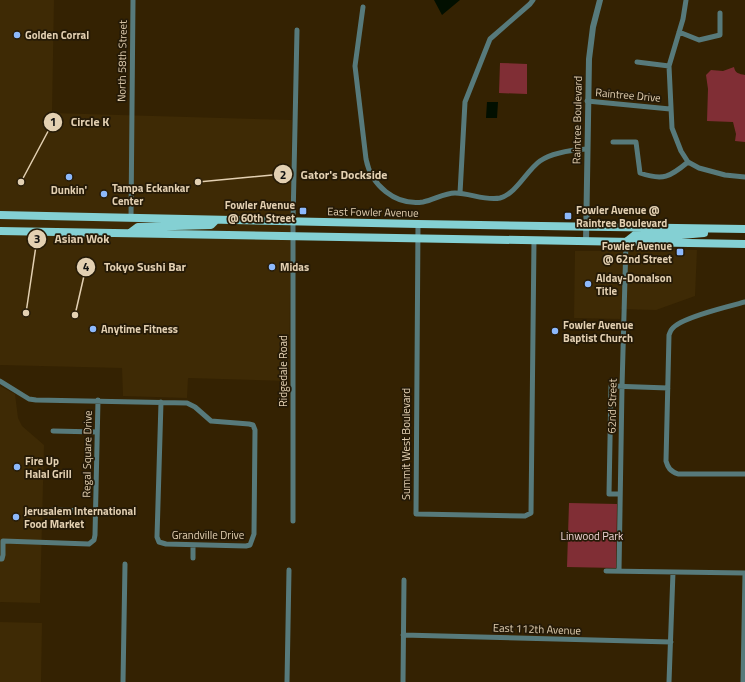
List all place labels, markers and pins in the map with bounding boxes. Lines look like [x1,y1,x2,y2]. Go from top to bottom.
place label: Golden Corral [25,27,89,43]
marker: Golden Corral [12,30,22,40]
callout: Circle K [43,110,118,134]
callout: Gator's Dockside [273,162,396,186]
marker: Dunkin' [64,172,74,182]
place label: Tampa Eckankar Center [112,180,190,209]
place label: Dunkin' [51,182,88,198]
marker: Tampa Eckankar Center [99,189,109,199]
place label: Fowler Avenue @ 60th Street [225,197,295,226]
place label: Fowler Avenue @ Raintree Boulevard [576,202,667,231]
marker: Fowler Avenue @ 60th Street [298,206,308,216]
marker: Fowler Avenue @ Raintree Boulevard [563,211,573,221]
callout: Asian Wok [27,227,118,251]
place label: Fowler Avenue @ 62nd Street [602,238,672,267]
marker: Fowler Avenue @ 62nd Street [675,247,685,257]
callout: Tokyo Sushi Bar [76,255,194,279]
place label: Midas [280,259,309,275]
marker: Midas [267,262,277,272]
place label: Alday-Donalson Title [596,270,672,299]
marker: Alday-Donalson Title [583,279,593,289]
place label: Fowler Avenue Baptist Church [563,317,634,346]
place label: Anytime Fitness [101,321,178,337]
marker: Anytime Fitness [88,324,98,334]
marker: Fowler Avenue Baptist Church [550,326,560,336]
place label: Fire Up Halal Grill [25,453,72,482]
marker: Fire Up Halal Grill [12,462,22,472]
place label: Jerusalem International Food Market [24,503,136,532]
marker: Jerusalem International Food Market [11,512,21,522]

